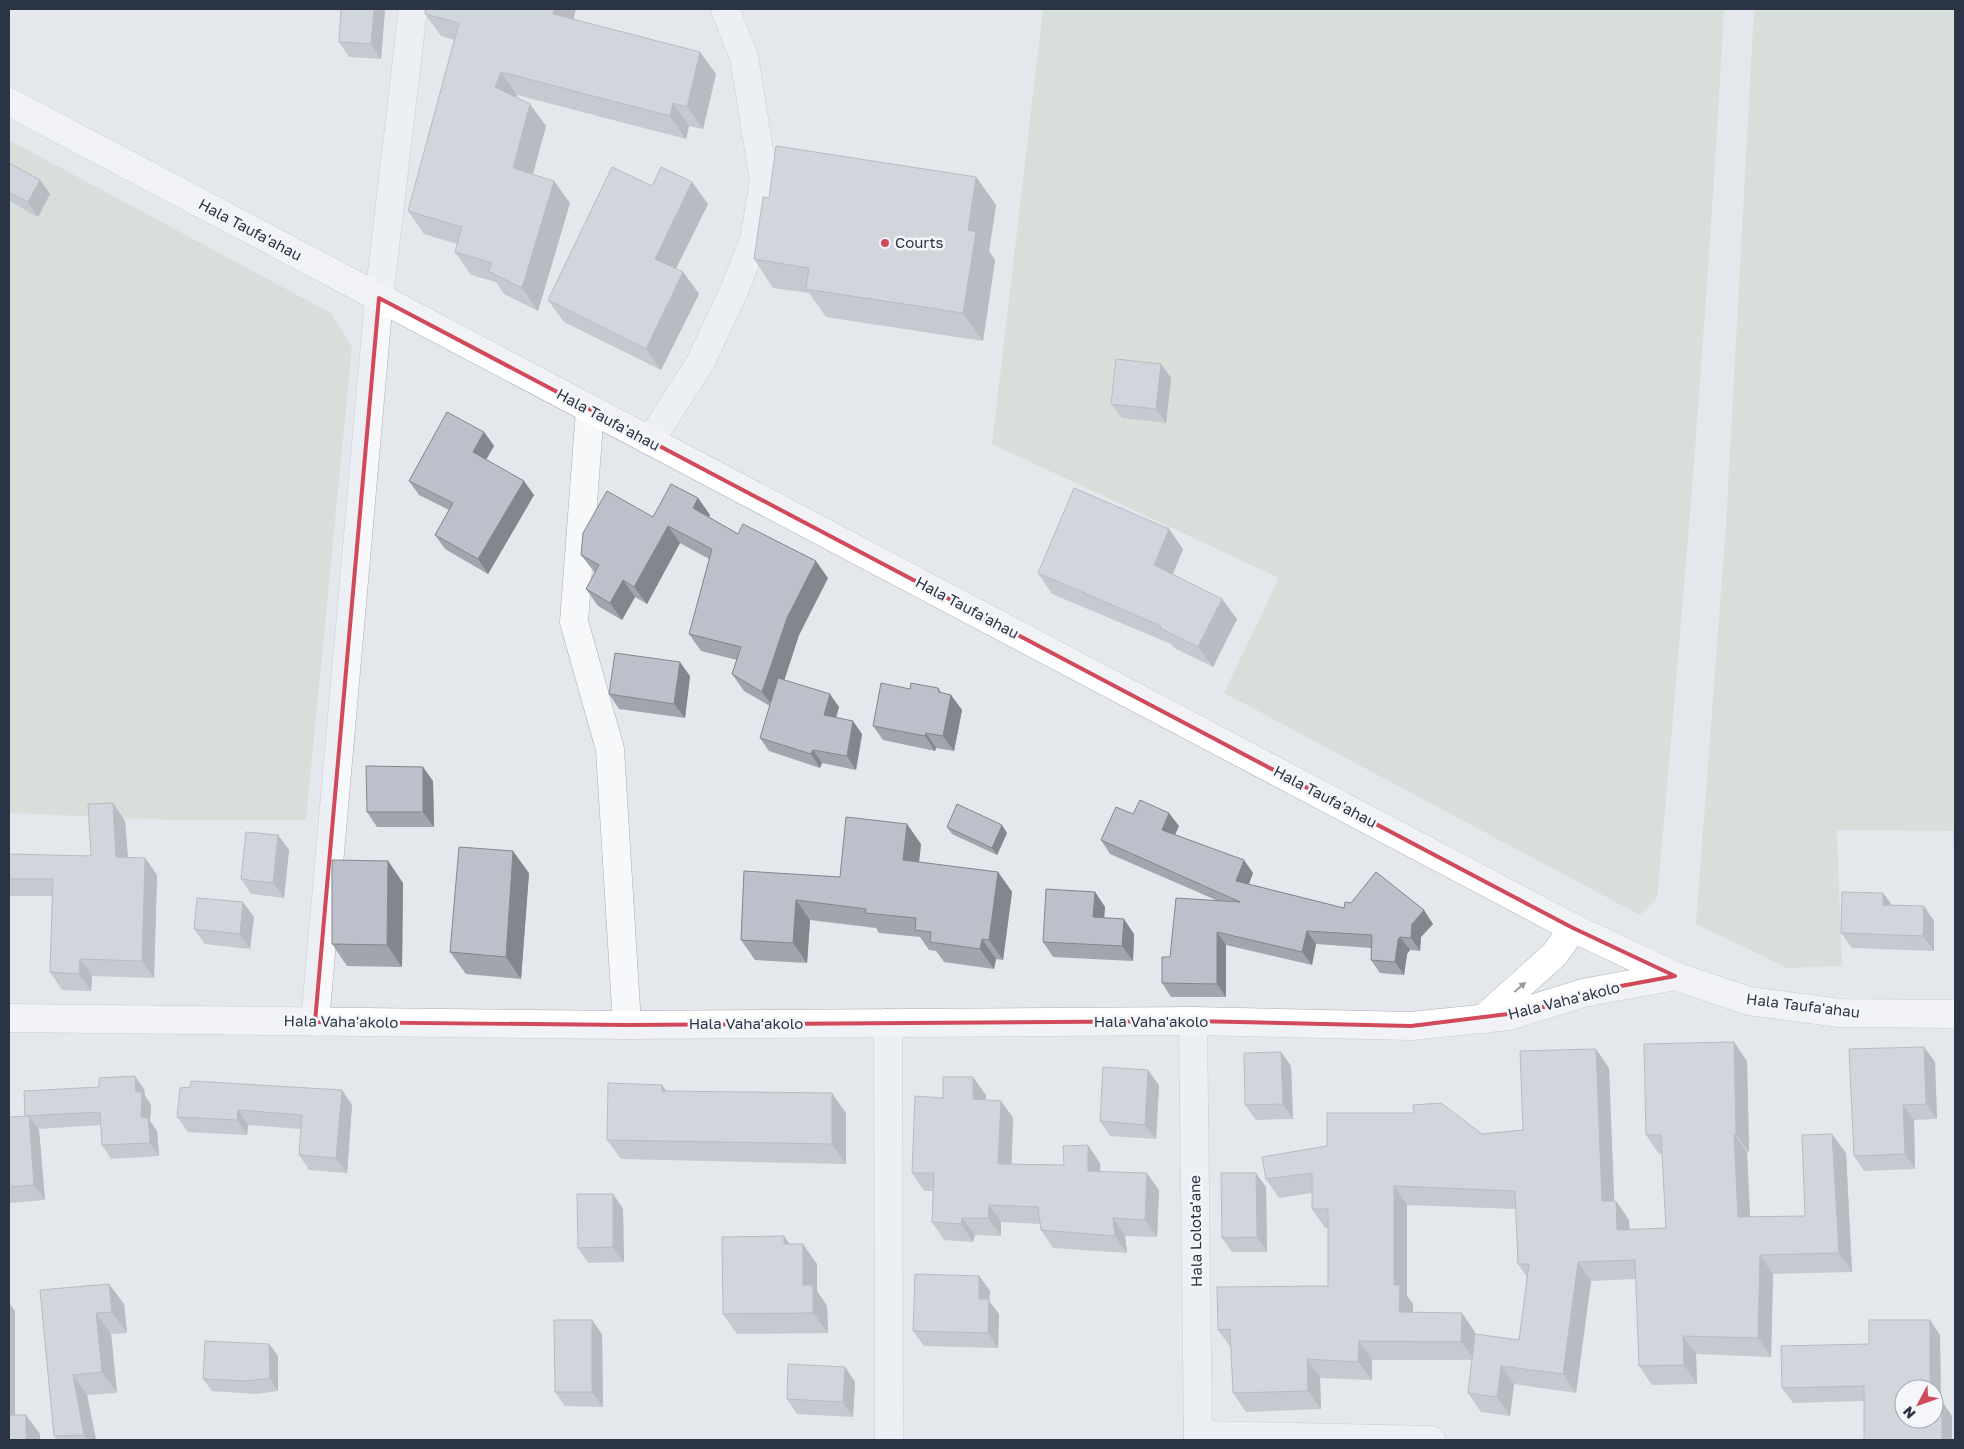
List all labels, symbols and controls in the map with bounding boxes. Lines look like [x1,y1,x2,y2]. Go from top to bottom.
street label: Hala Taufa'ahau [196,194,305,264]
place label: Courts [895,233,943,251]
marker: Courts [879,237,891,249]
street label: Hala Taufa'ahau [554,384,663,454]
street label: Hala Taufa'ahau [913,572,1022,642]
street label: Hala Taufa'ahau [1271,761,1380,831]
street label: Hala Vaha'akolo [1506,977,1622,1023]
one-way arrow [1513,981,1525,993]
street label: Hala Taufa'ahau [1745,989,1861,1021]
street label: Hala Vaha'akolo [284,1011,399,1031]
street label: Hala Vaha'akolo [1094,1012,1208,1030]
street label: Hala Vaha'akolo [689,1014,803,1032]
street label: Hala Lolota'ane [1185,1175,1205,1287]
north arrow [1894,1379,1944,1429]
text: N [1899,1403,1919,1422]

